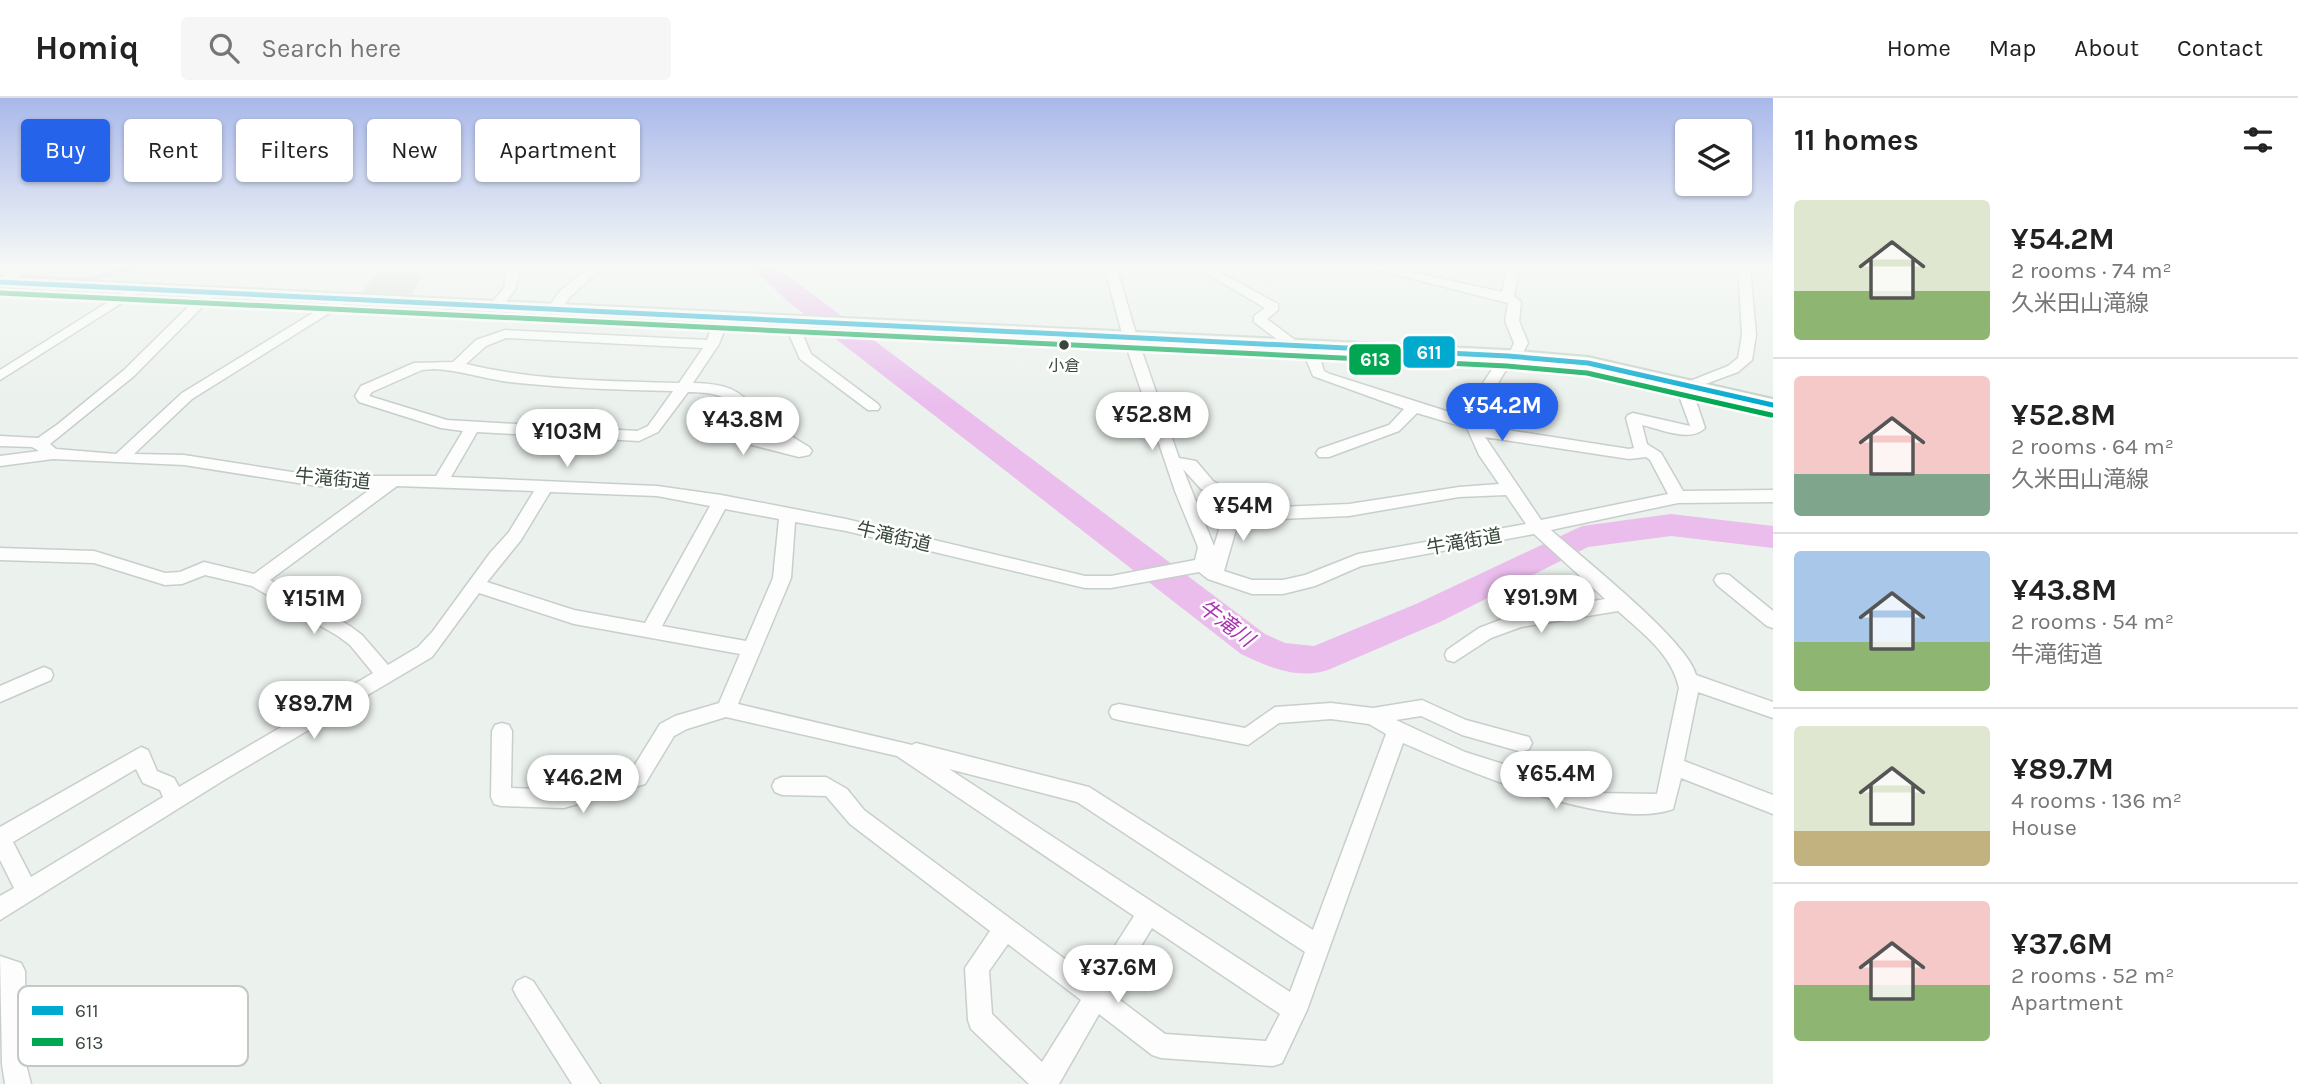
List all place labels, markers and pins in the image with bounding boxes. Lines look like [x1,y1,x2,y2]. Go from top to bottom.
marker: 小倉 [1057,338,1071,352]
place label: 小倉 [1048,356,1080,375]
pin: ¥54.2M [1445,384,1559,443]
pin: ¥52.8M [1095,392,1209,452]
pin: ¥43.8M [686,398,800,457]
pin: ¥103M [518,410,616,469]
pin: ¥54M [1202,484,1284,543]
pin: ¥91.9M [1484,575,1598,635]
pin: ¥151M [265,576,363,636]
pin: ¥89.7M [257,682,371,741]
pin: ¥65.4M [1499,752,1613,811]
pin: ¥46.2M [526,756,640,815]
pin: ¥37.6M [1061,946,1175,1005]

